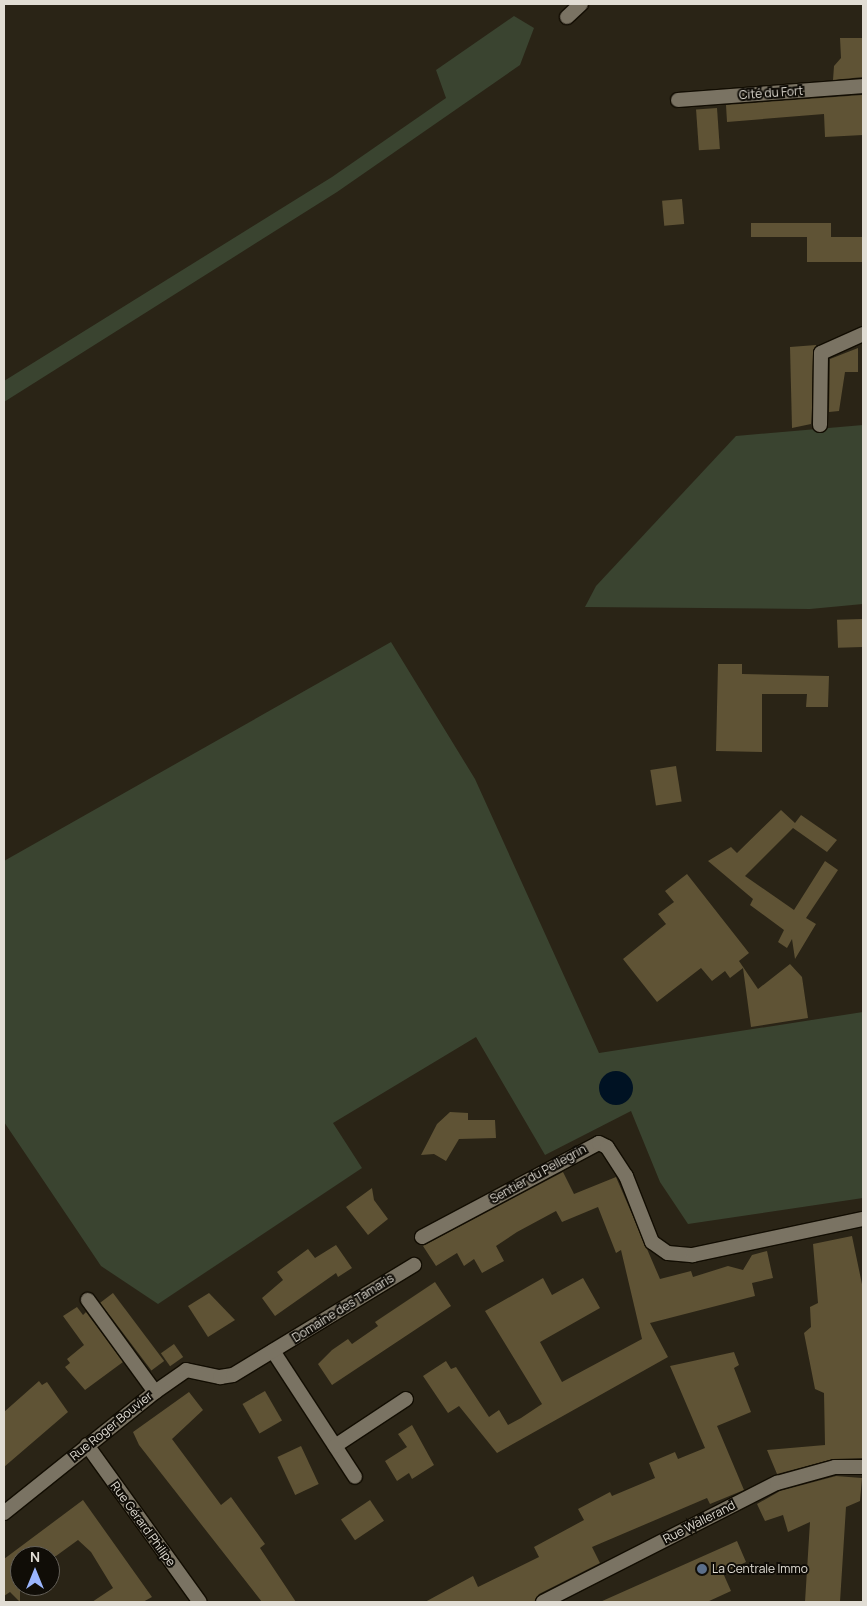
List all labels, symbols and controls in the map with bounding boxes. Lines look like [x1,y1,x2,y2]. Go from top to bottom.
street label: Cité du Fort [738,84,804,102]
street label: Sentier du Pellegrin [487,1142,589,1206]
street label: Domaine des Tamaris [289,1271,397,1345]
street label: Rue Roger Bouvier [67,1388,155,1464]
street label: Rue Gérard Philipe [108,1479,178,1569]
street label: Rue Wallerand [661,1498,737,1546]
north arrow [10,1546,60,1596]
text: N [30,1547,40,1566]
place label: La Centrale Immo [712,1562,808,1576]
marker: La Centrale Immo [696,1563,708,1575]

